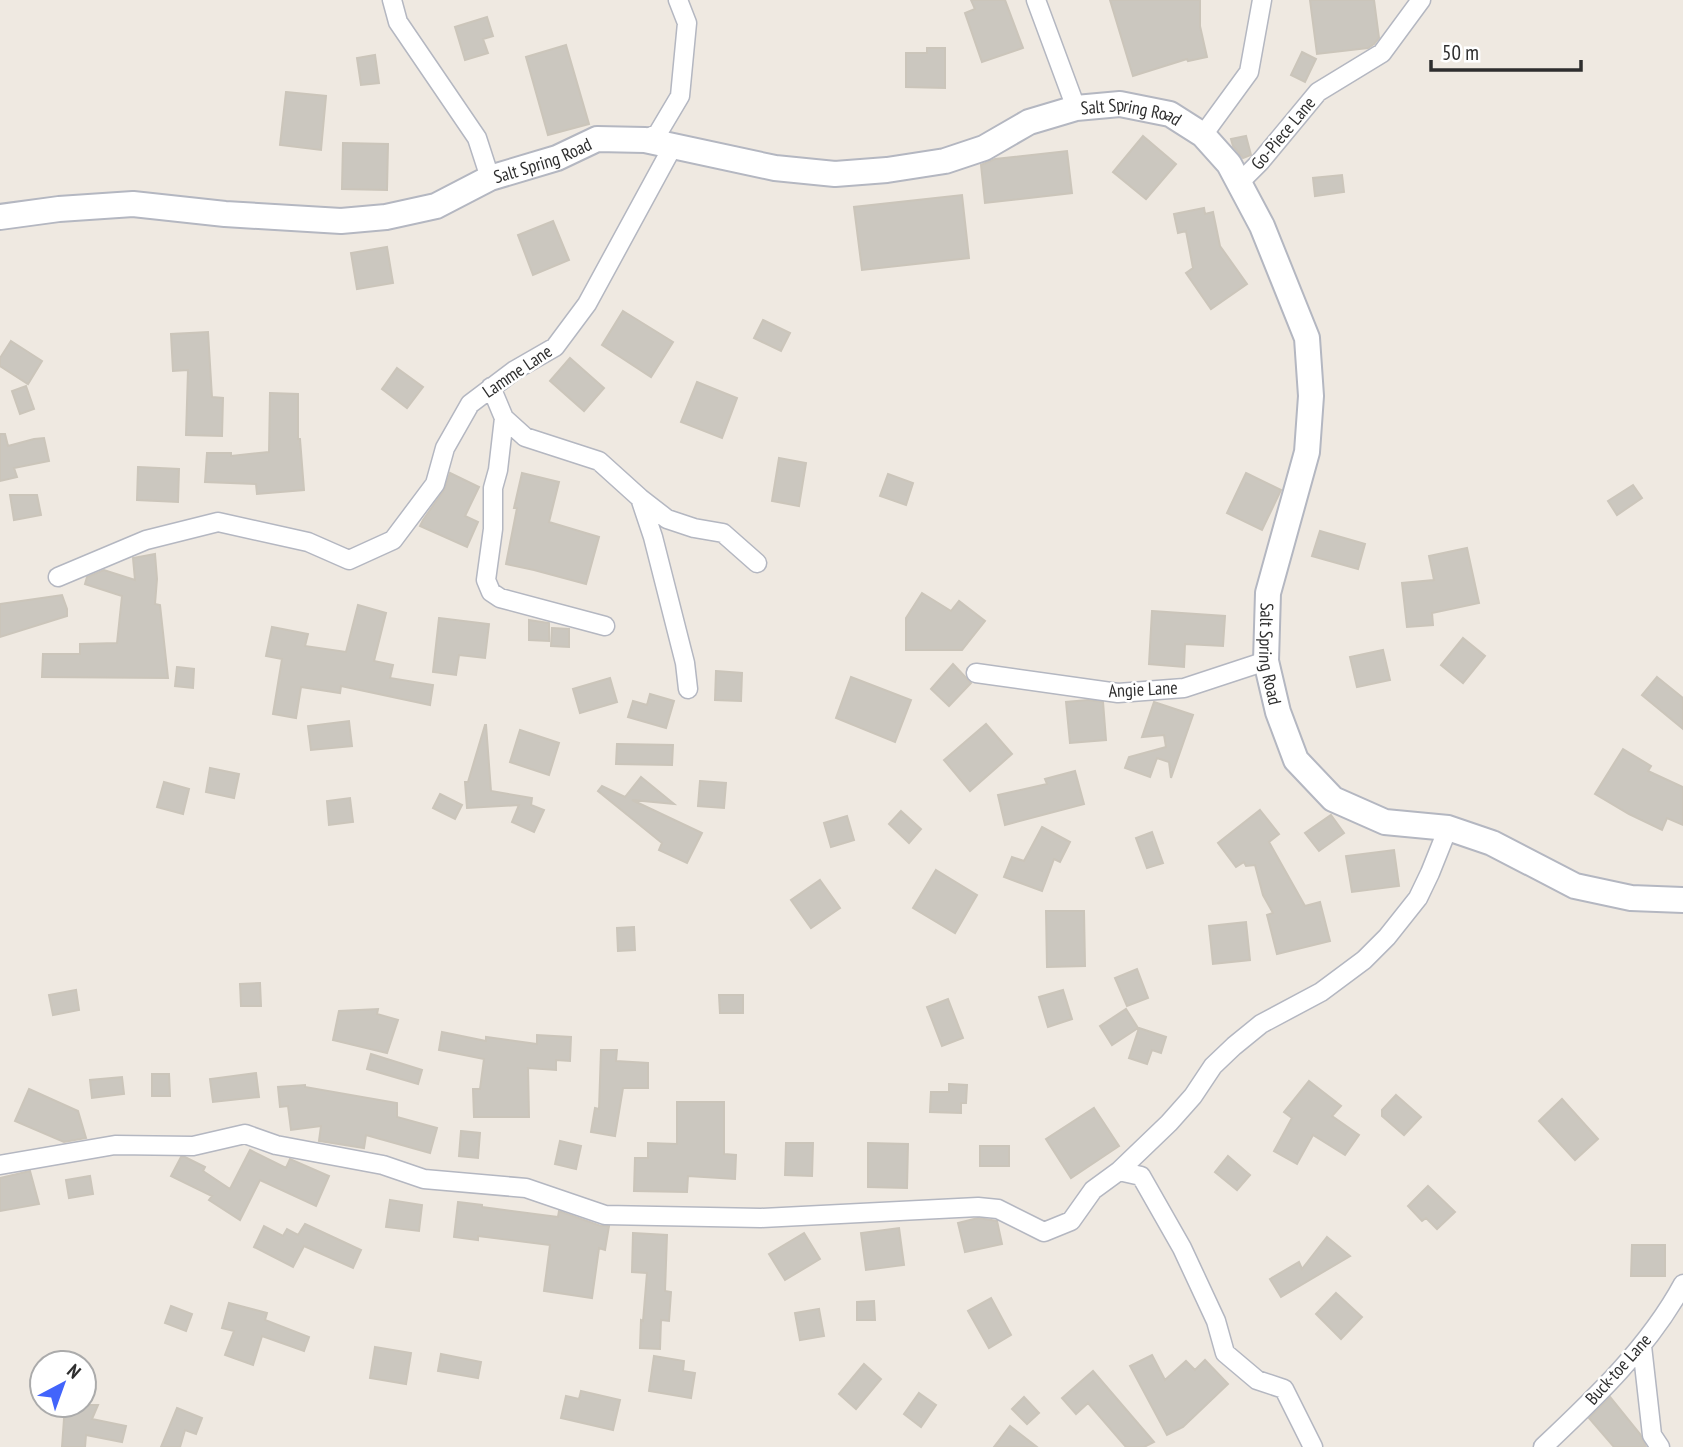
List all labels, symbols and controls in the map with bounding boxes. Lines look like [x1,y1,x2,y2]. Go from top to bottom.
scale bar [1431,28,1582,72]
text: 50 m [1442,39,1479,66]
street label: Salt Spring Road [1080,92,1186,130]
street label: Go-Piece Lane [1246,92,1320,174]
street label: Salt Spring Road [491,132,595,188]
street label: Lamme Lane [478,339,556,403]
street label: Salt Spring Road [1254,603,1287,707]
street label: Angie Lane [1108,676,1178,702]
street label: Buck-toe Lane [1580,1329,1656,1409]
north arrow [28,1349,98,1419]
text: N [62,1359,86,1384]

